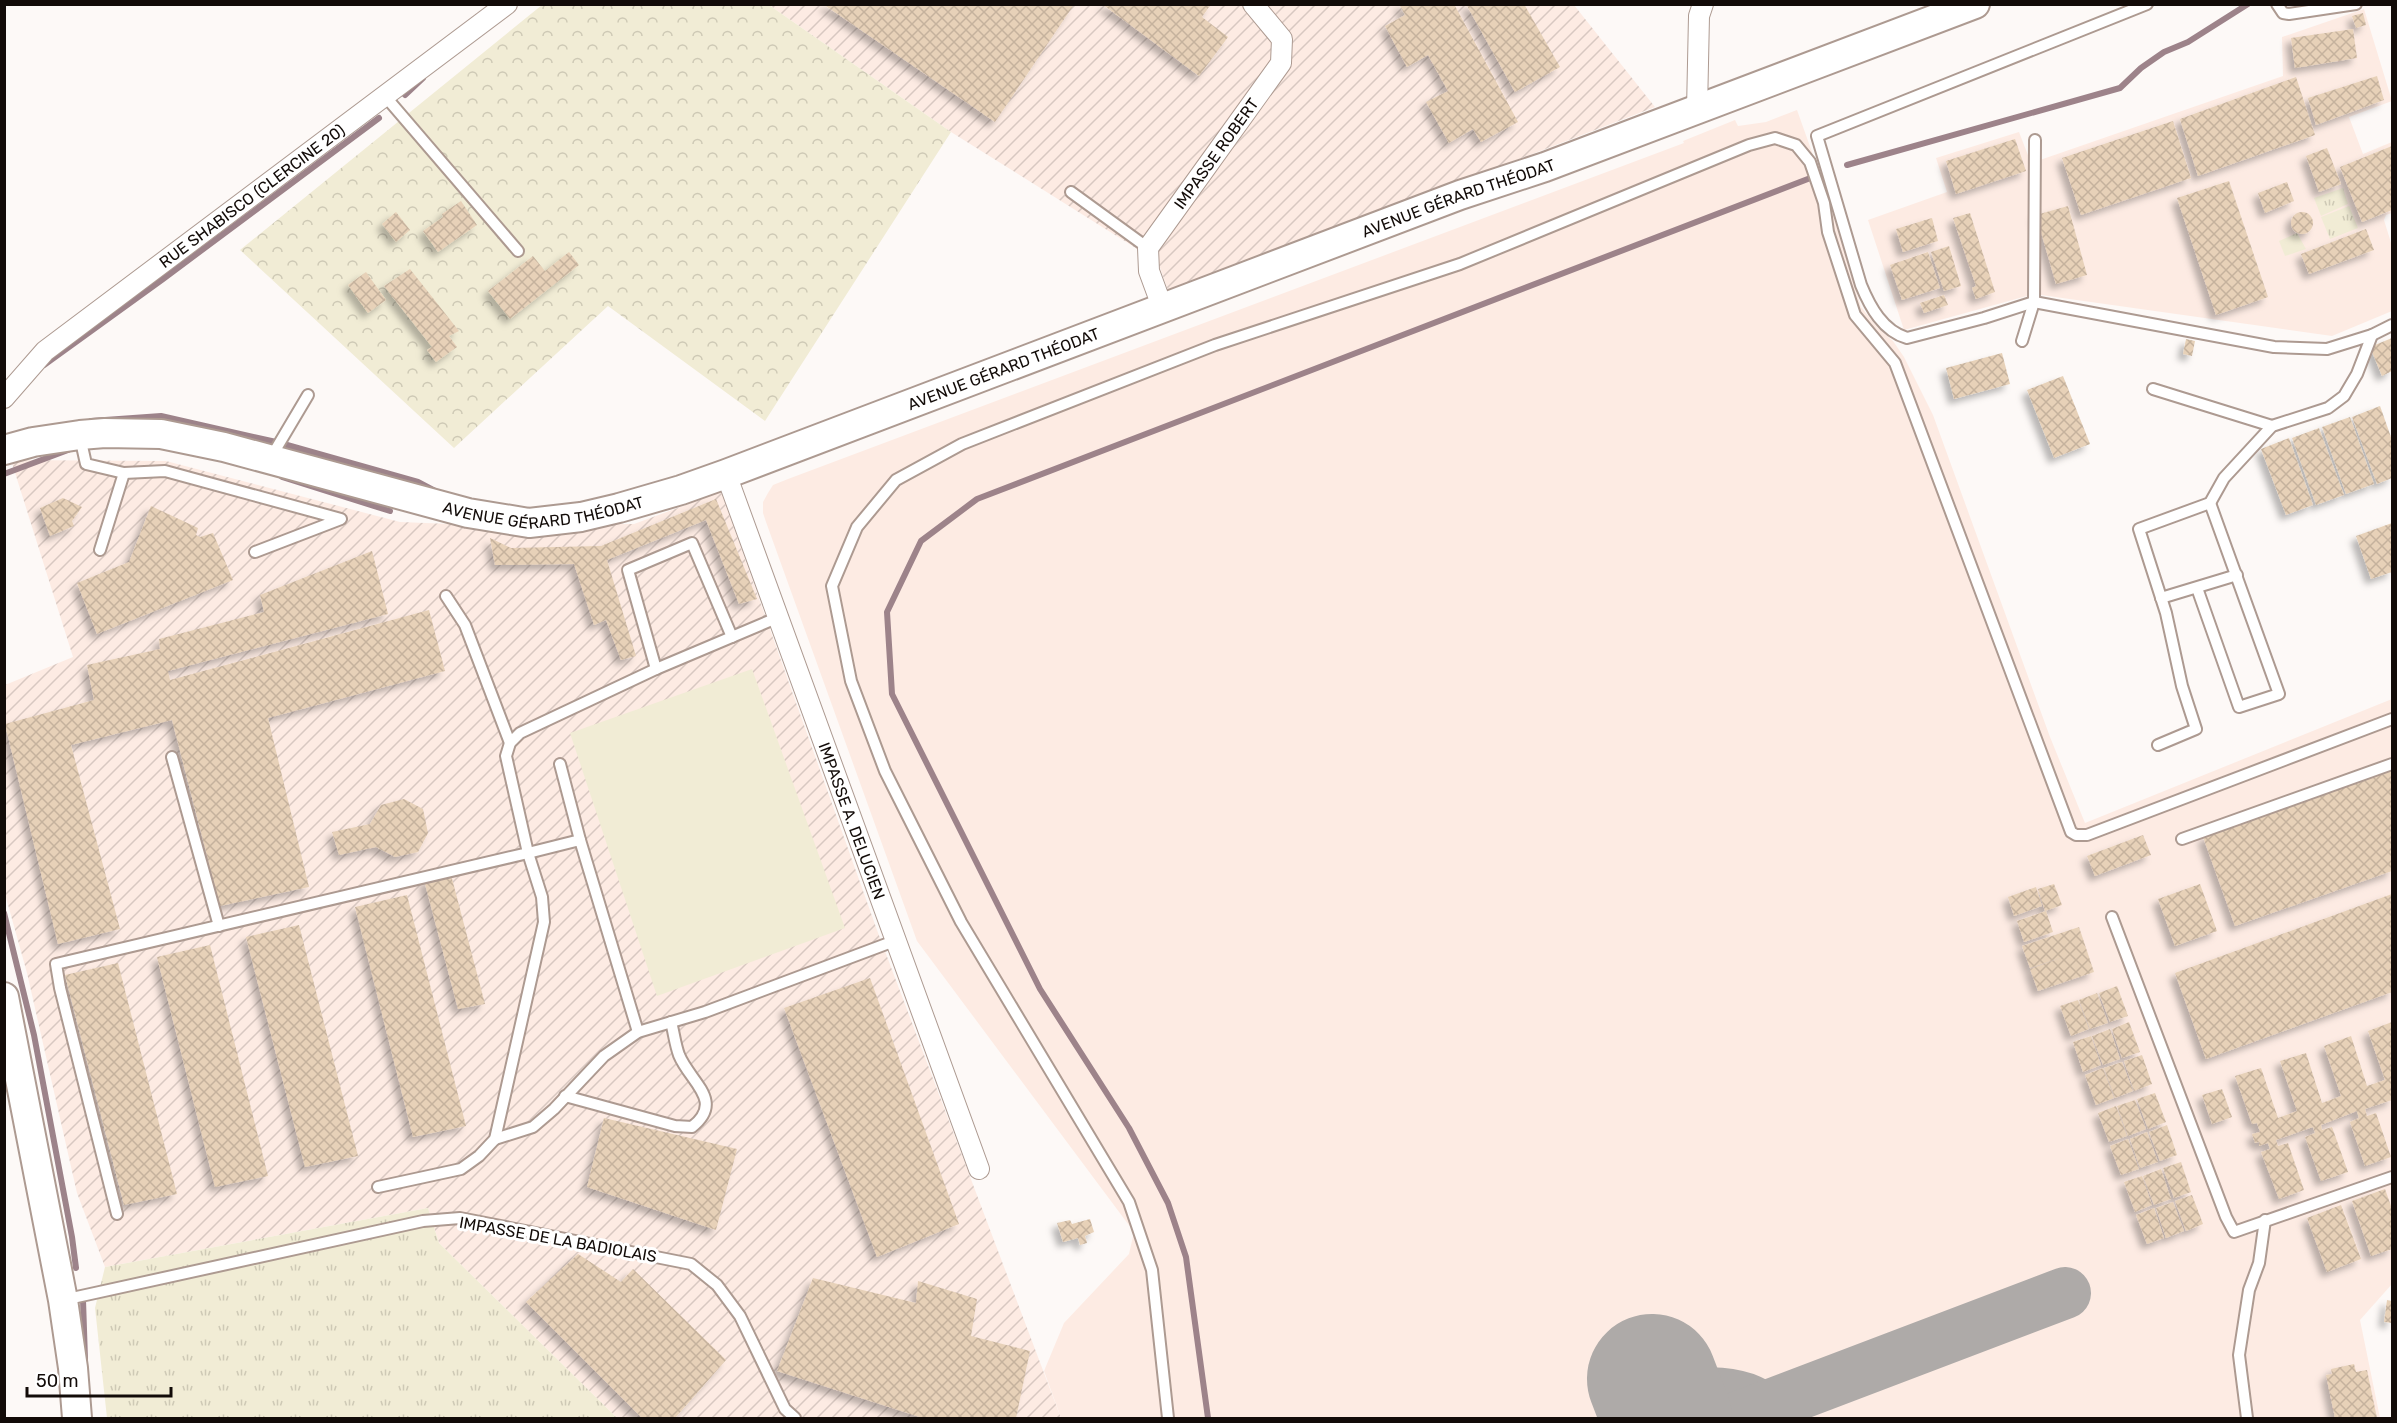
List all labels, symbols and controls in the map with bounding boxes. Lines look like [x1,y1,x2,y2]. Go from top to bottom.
street label: IMPASSE ROBERT [1170,95,1263,213]
street label: RUE SHABISCO (CLERCINE 20) [156,120,349,272]
street label: AVENUE GÉRARD THÉODAT [1359,155,1558,241]
street label: AVENUE GÉRARD THÉODAT [905,324,1102,414]
street label: AVENUE GÉRARD THÉODAT [441,492,646,533]
street label: IMPASSE A. DELUCIEN [814,740,889,902]
street label: IMPASSE DE LA BADIOLAIS [458,1213,658,1266]
scale bar [27,1360,171,1398]
text: 50 m [36,1370,79,1392]

